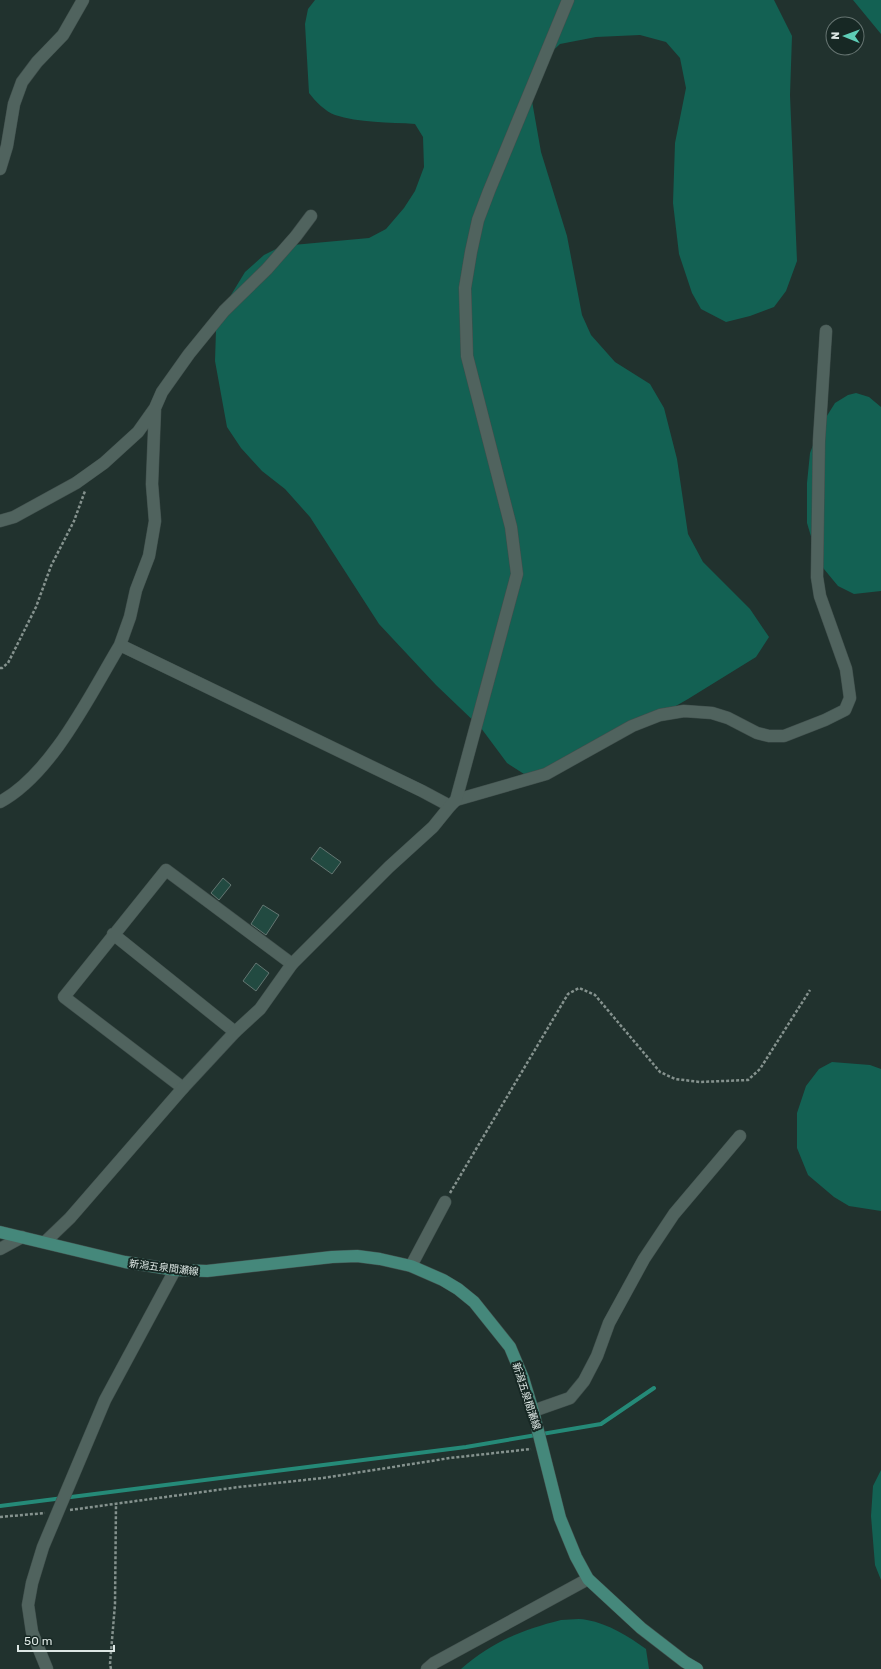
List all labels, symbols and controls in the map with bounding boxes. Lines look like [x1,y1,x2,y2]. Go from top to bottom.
north arrow [825,16,865,56]
text: N [829,32,842,40]
street label: 新潟五泉間瀬線 [128,1258,199,1278]
street label: 新潟五泉間瀬線 [510,1361,543,1431]
scale bar [18,1627,114,1653]
text: 50 m [24,1634,52,1648]

